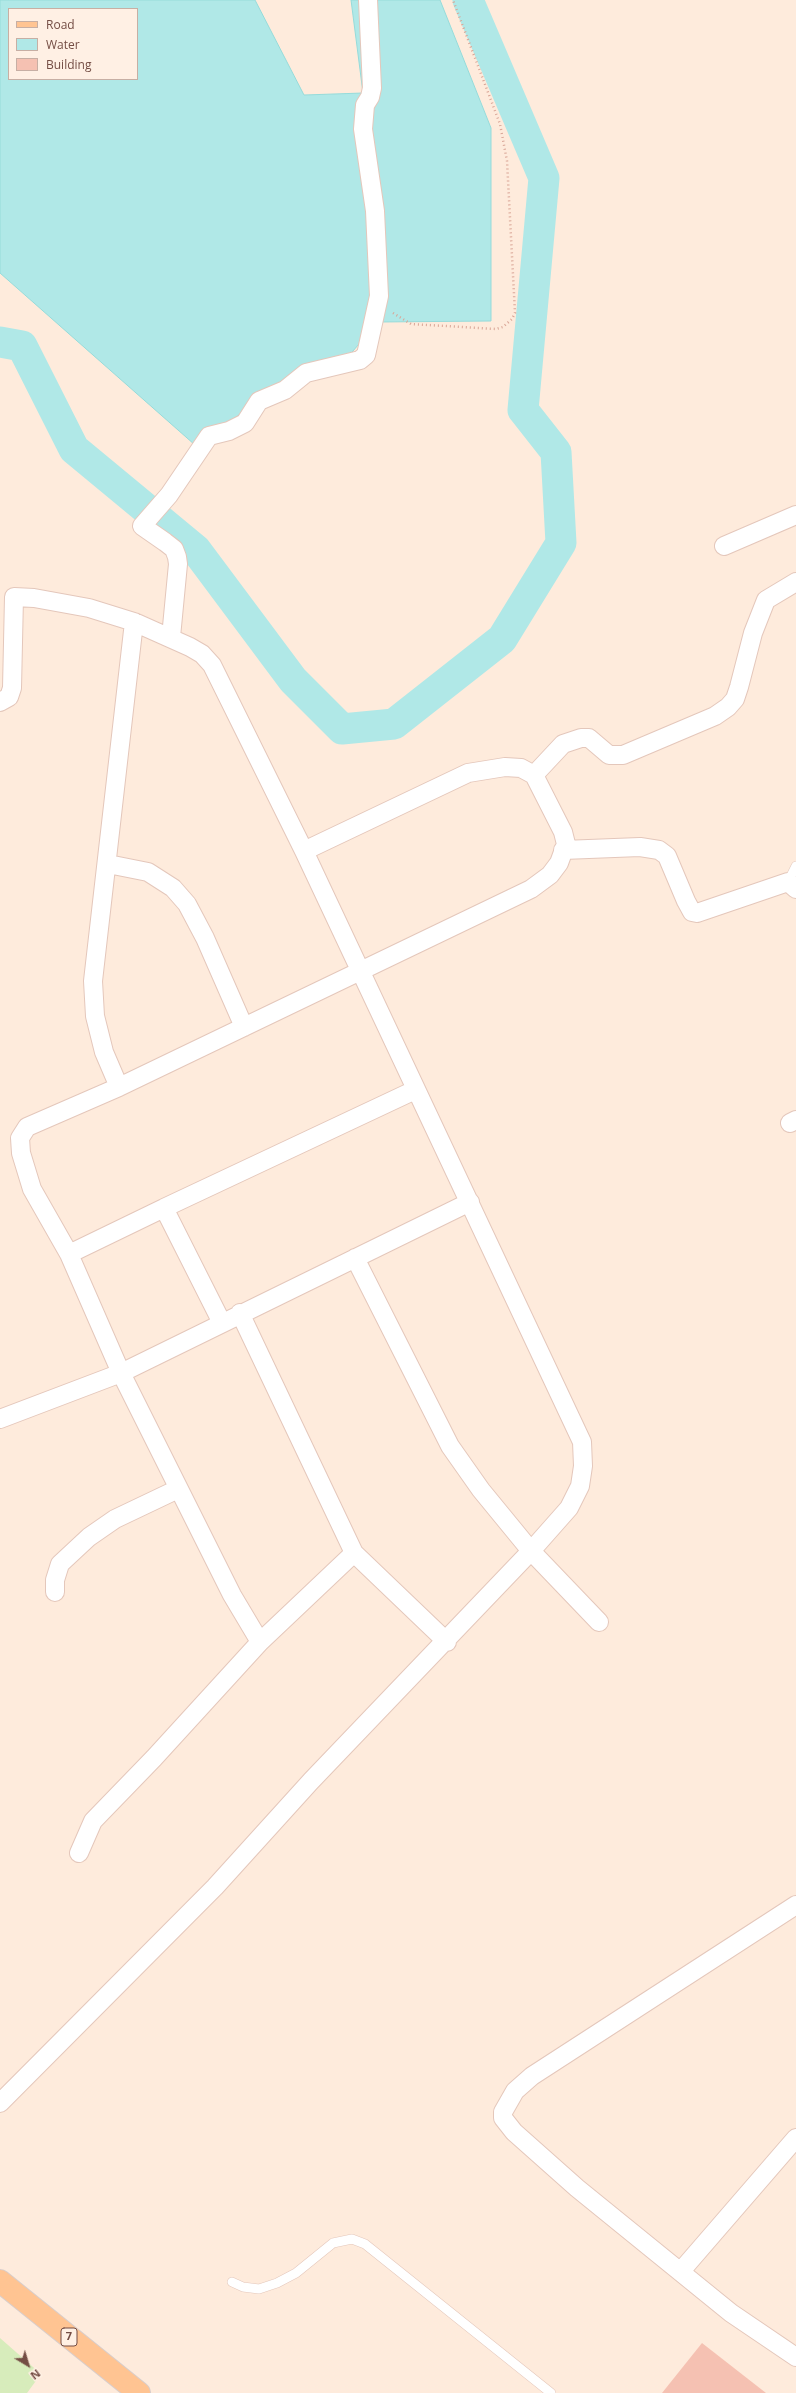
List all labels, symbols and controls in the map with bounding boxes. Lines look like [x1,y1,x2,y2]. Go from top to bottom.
legend [8,8,138,80]
text: Road [46,16,75,33]
text: Water [46,36,80,53]
text: Building [46,56,91,73]
road number: 7 [61,2328,77,2346]
north arrow [8,2345,48,2385]
text: N [28,2366,44,2384]

